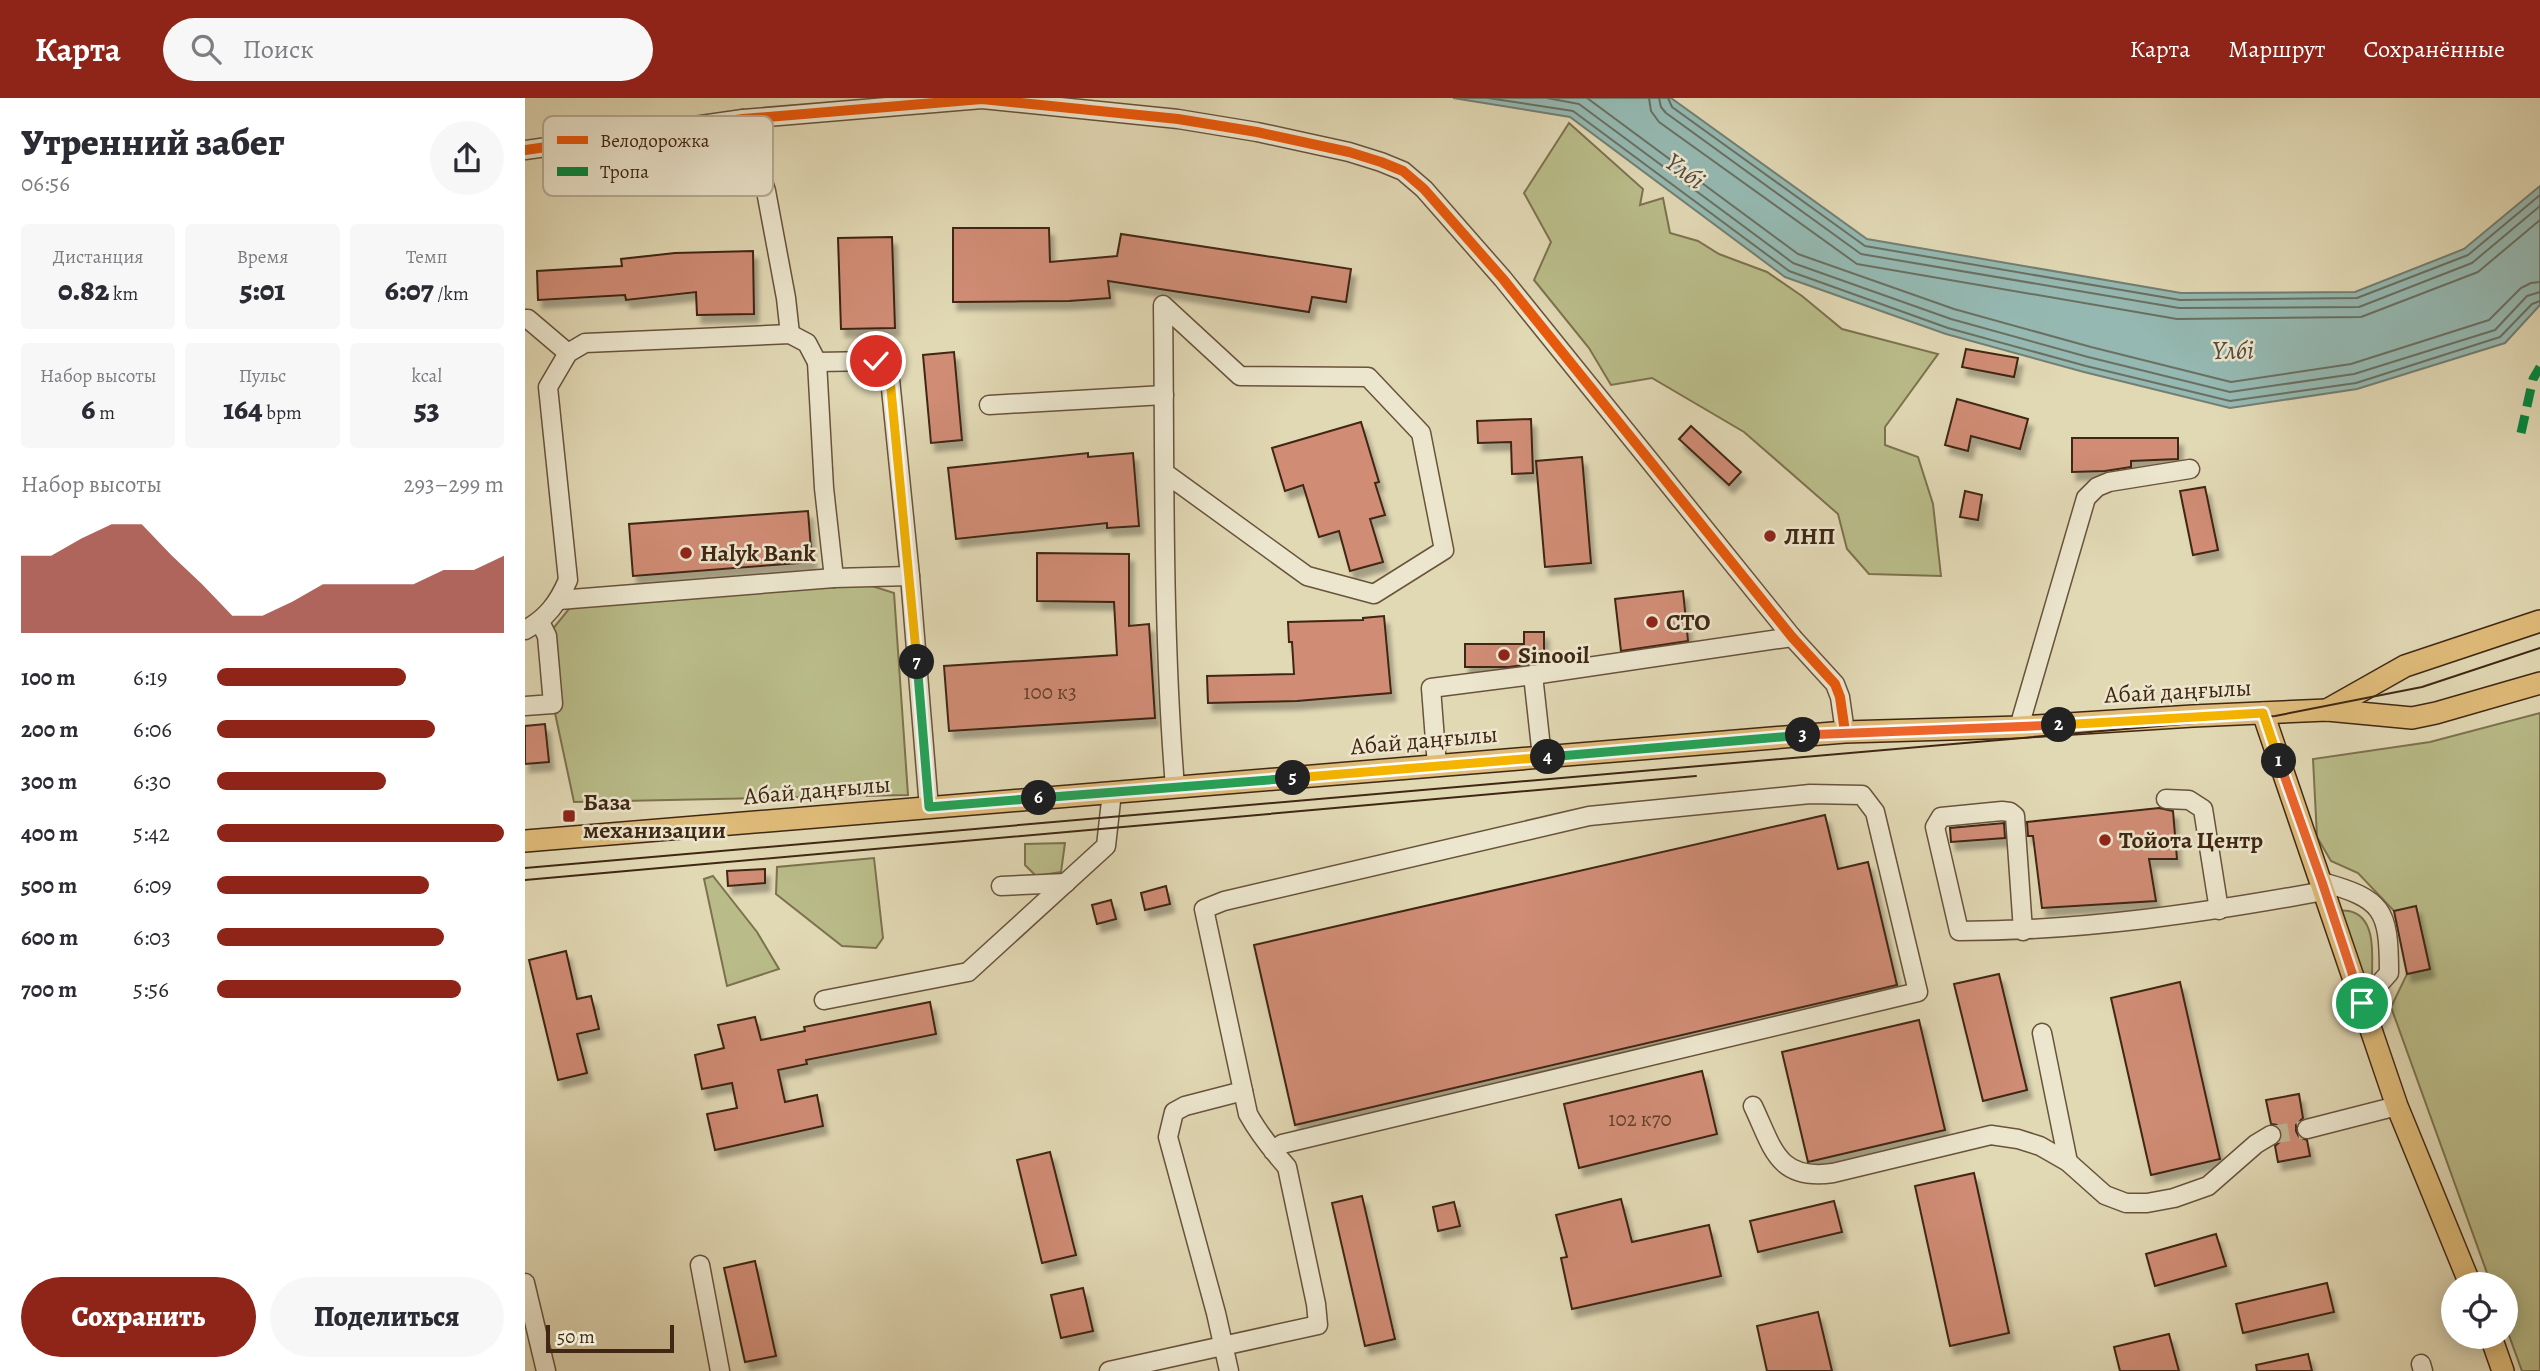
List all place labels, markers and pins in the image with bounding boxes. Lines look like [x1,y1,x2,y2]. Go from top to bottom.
pin [846,331,906,391]
place label: ЛНП [1784,520,1835,552]
marker: ЛНП [1762,528,1778,544]
place label: Halyk Bank [700,537,816,569]
marker: Halyk Bank [678,545,694,561]
place label: СТО [1666,606,1710,638]
marker: СТО [1644,614,1660,630]
place label: Sinooil [1518,639,1590,671]
pin: 7 [899,644,935,680]
marker: Sinooil [1496,647,1512,663]
pin: 2 [2041,708,2077,742]
pin: 3 [1785,718,1821,752]
pin: 4 [1531,740,1565,774]
pin: 1 [2261,744,2297,778]
pin: 5 [1275,760,1311,796]
pin: 6 [1021,780,1057,816]
place label: База механизации [583,786,726,846]
marker: База механизации [561,808,577,824]
place label: Тойота Центр [2119,824,2263,856]
marker: Тойота Центр [2097,832,2113,848]
pin [2332,973,2392,1033]

